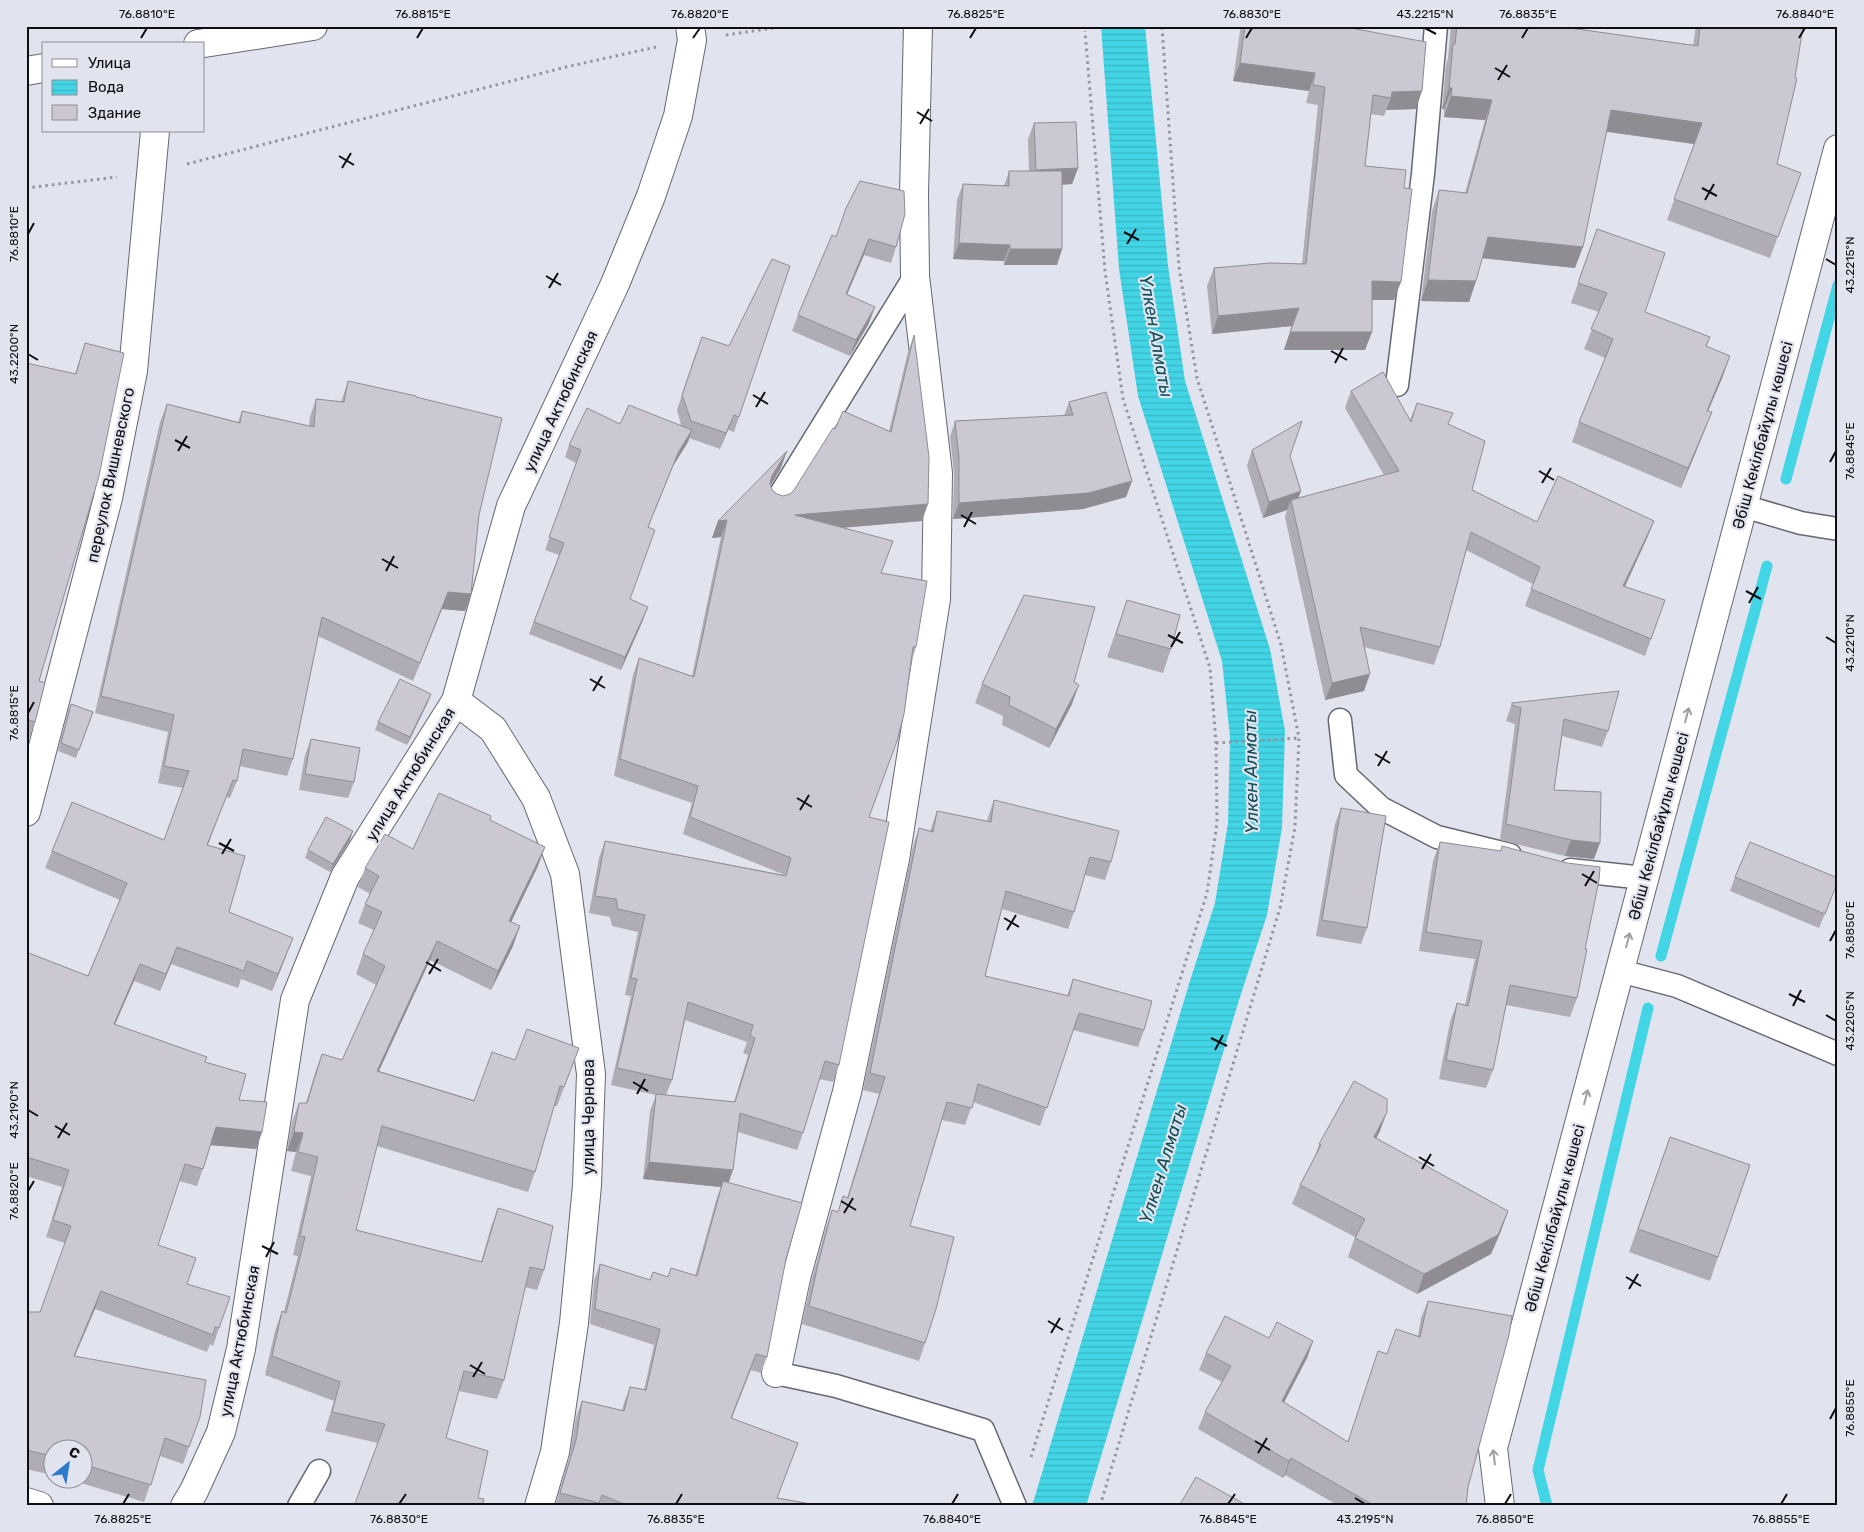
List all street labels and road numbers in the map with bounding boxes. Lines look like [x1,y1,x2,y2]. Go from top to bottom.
street label: улица Актюбинская [519,327,602,475]
street label: Әбіш Кекілбайұлы көшесі [1728,339,1797,531]
street label: переулок Вишневского [83,386,138,564]
street label: улица Актюбинская [362,704,459,845]
street label: Әбіш Кекілбайұлы көшесі [1624,730,1693,922]
street label: улица Чернова [579,1059,598,1175]
street label: Әбіш Кекілбайұлы көшесі [1520,1122,1589,1314]
street label: улица Актюбинская [215,1264,264,1418]

